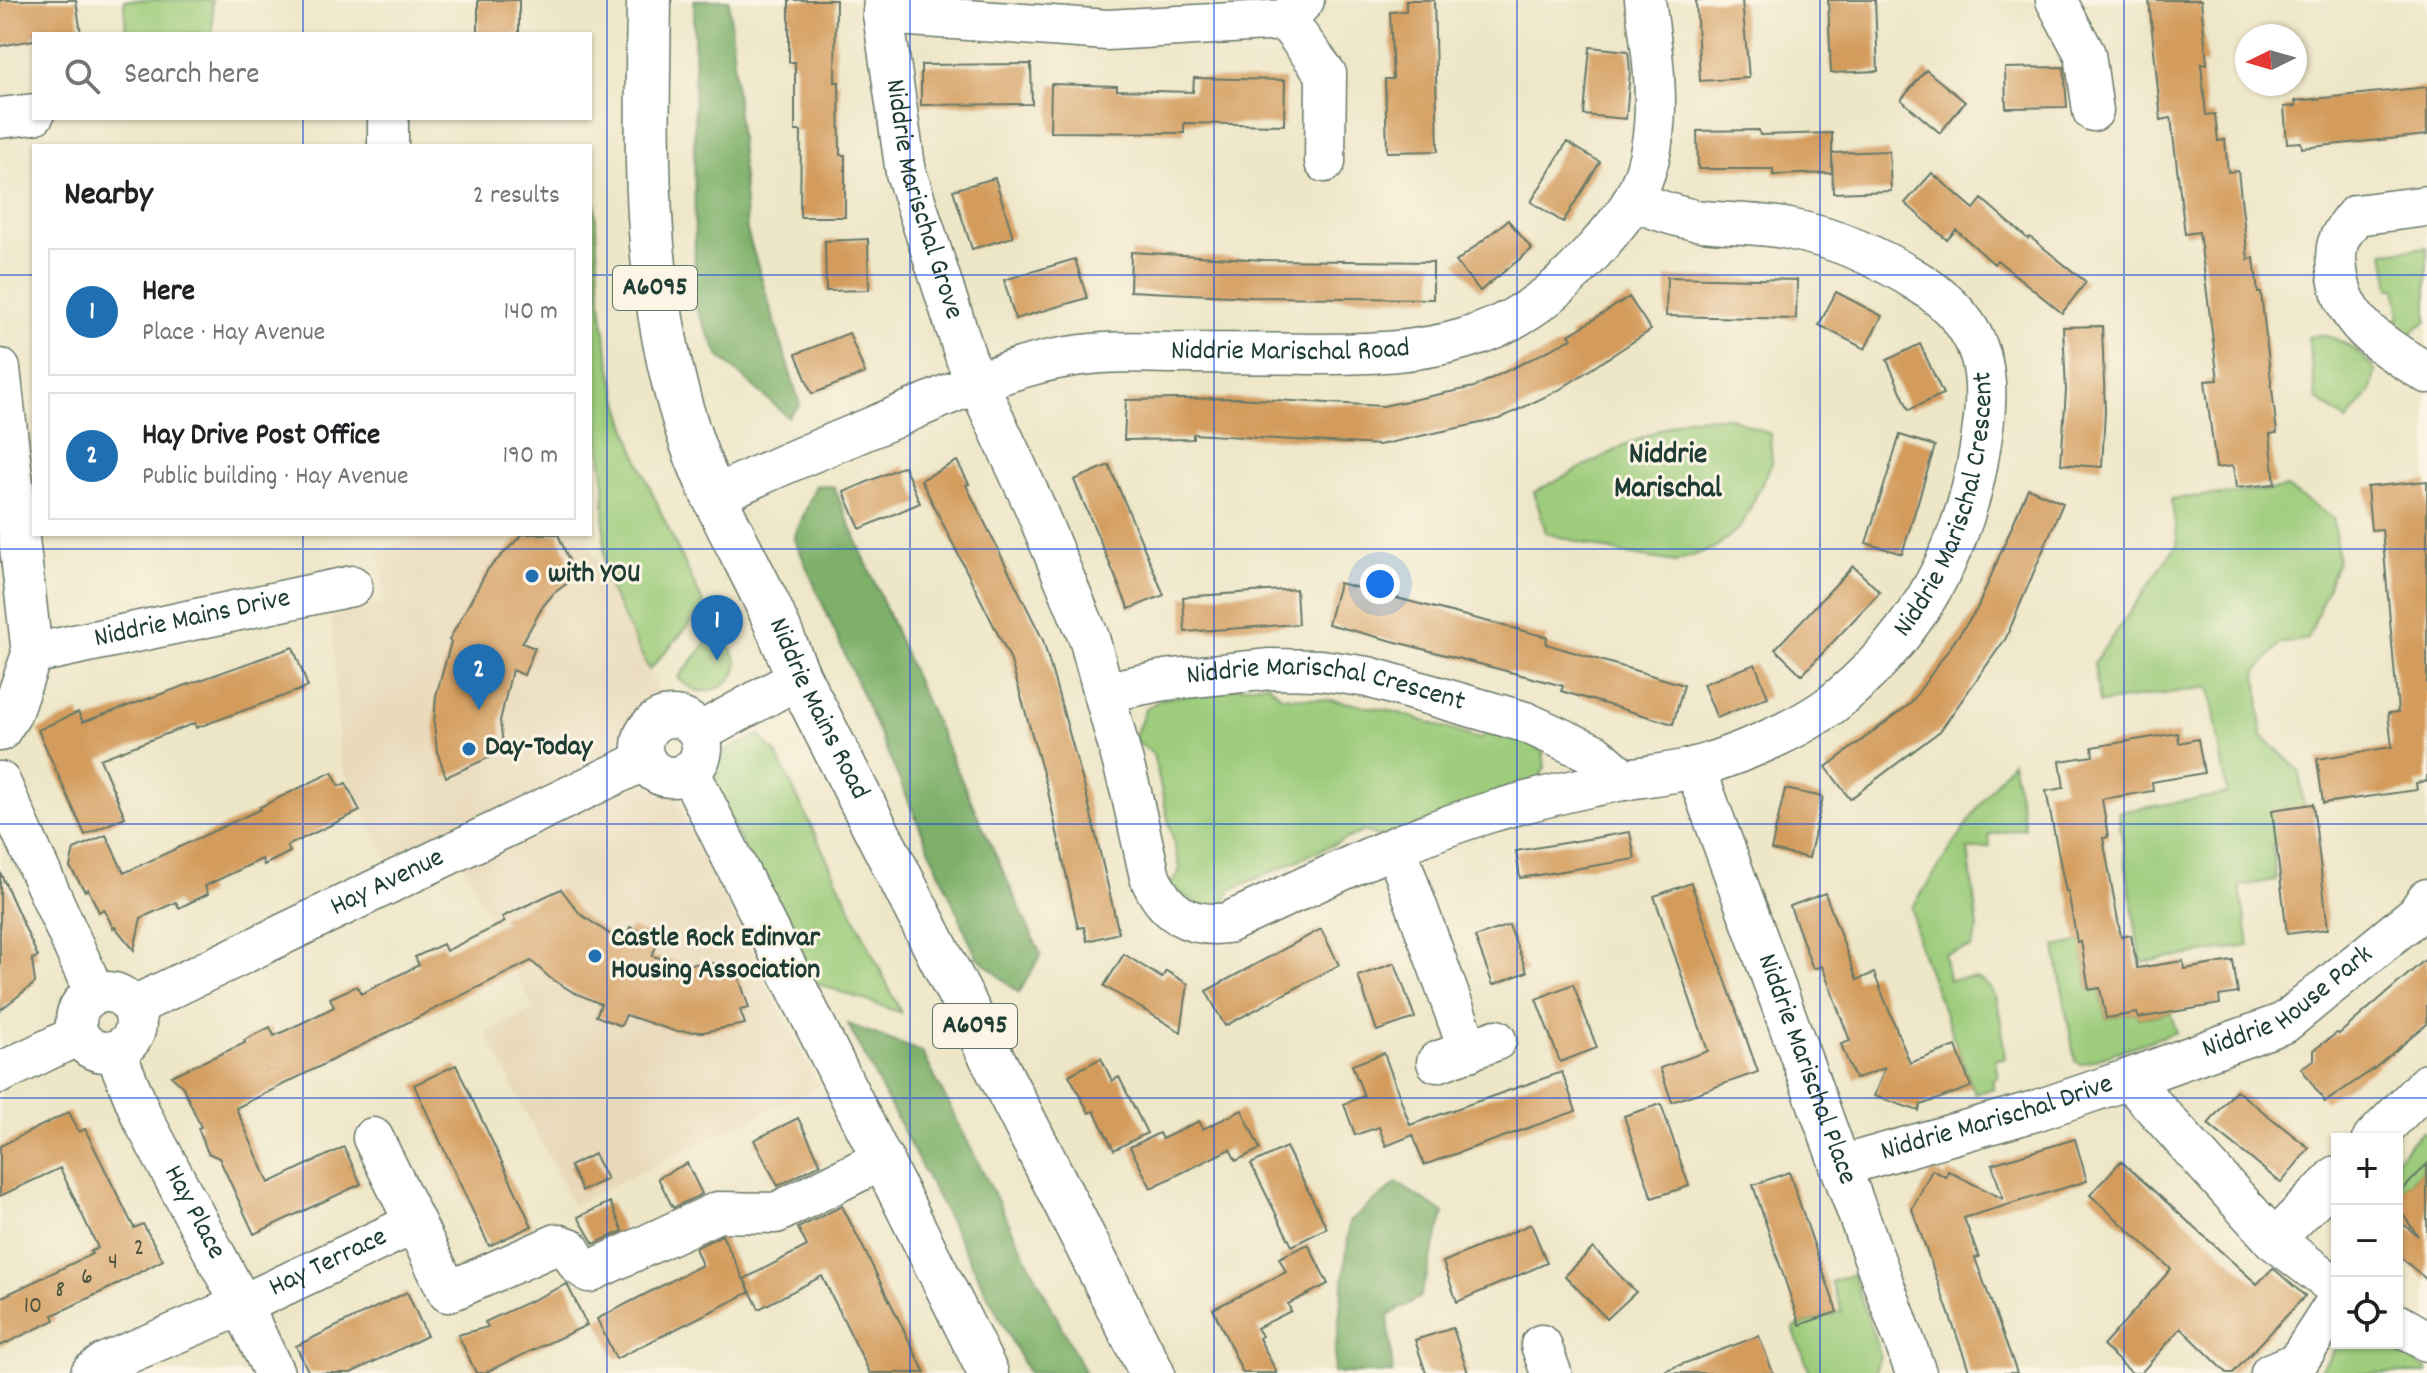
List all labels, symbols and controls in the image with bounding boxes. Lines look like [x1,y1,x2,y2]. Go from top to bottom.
north arrow [2235,24,2307,96]
search box [32,32,592,120]
icon: search [60,54,104,98]
text: Search here [124,55,260,98]
street label: Niddrie Marischal Grove [873,77,972,325]
text: Nearby [64,172,153,221]
text: 2 results [473,178,560,215]
road number: A6095 [613,266,697,310]
text: Here [142,272,195,315]
text: 1 [89,294,95,331]
text: 140 m [504,294,558,331]
text: Place · Hay Avenue [142,315,325,352]
street label: Niddrie Marischal Road [1171,330,1412,374]
street label: Niddrie Marischal Crescent [1885,369,2005,647]
text: Hay Drive Post Office [142,416,380,459]
district label: Niddrie Marischal [1614,435,1723,512]
text: 2 [86,438,98,475]
text: 190 m [502,438,558,475]
text: Public building · Hay Avenue [142,459,408,496]
place label: with YOU [548,556,641,596]
your location [1360,564,1400,604]
marker: with YOU [523,567,541,585]
street label: Niddrie Mains Drive [91,580,294,660]
pin: 1 [691,595,743,661]
street label: Niddrie Mains Road [756,612,878,807]
pin: 2 [453,644,505,710]
street label: Niddrie Marischal Crescent [1185,649,1469,724]
place label: Day-Today [485,729,594,769]
marker: Day-Today [460,740,478,758]
street label: Hay Avenue [324,839,451,928]
place label: Castle Rock Edinvar Housing Association [611,920,820,992]
street label: Niddrie House Park [2197,937,2383,1071]
marker: Castle Rock Edinvar Housing Association [586,947,604,965]
street label: Niddrie Marischal Place [1745,949,1866,1190]
road number: A6095 [933,1004,1017,1048]
street label: Niddrie Marischal Drive [1877,1066,2119,1173]
map controls [2331,1133,2403,1349]
button: + [2331,1133,2403,1205]
street label: Hay Place [152,1159,235,1267]
button: − [2331,1205,2403,1277]
street label: Hay Terrace [263,1219,394,1309]
house number: 2 [134,1232,144,1266]
house number: 4 [108,1246,118,1280]
house number: 6 [81,1261,93,1295]
house number: 8 [55,1274,65,1308]
button: locate [2331,1277,2403,1349]
house number: 10 [24,1290,42,1324]

